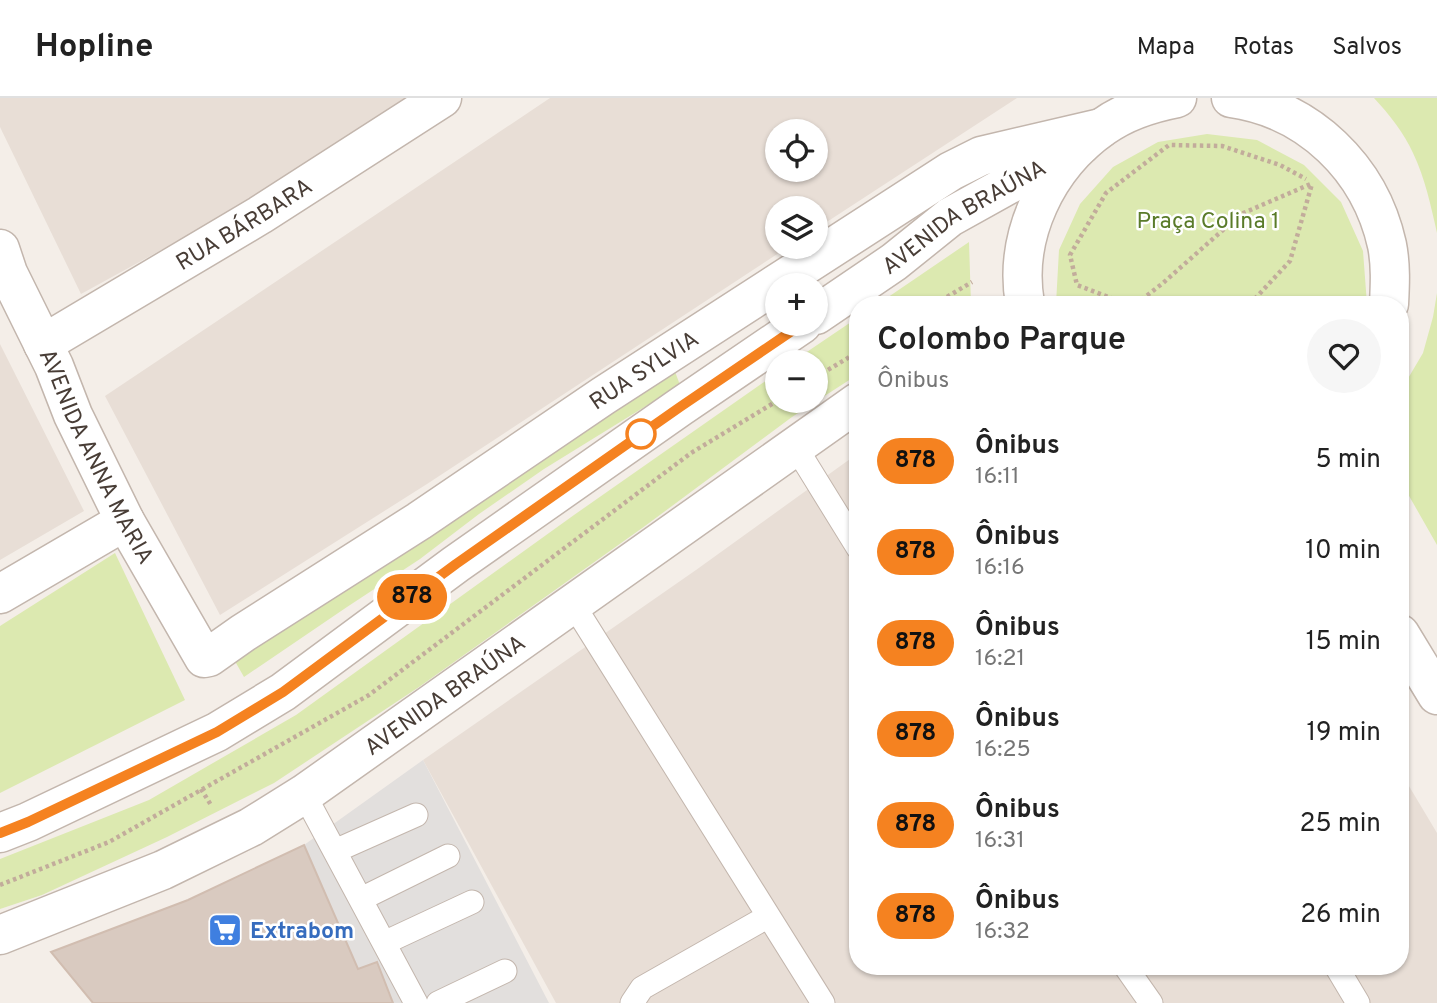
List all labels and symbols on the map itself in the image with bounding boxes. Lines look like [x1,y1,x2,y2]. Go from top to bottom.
street label: AVENIDA BRAÚNA [878,155,1052,283]
street label: RUA BÁRBARA [171,173,319,279]
park label: Praça Colina 1 [1136,208,1280,237]
street label: RUA SYLVIA [585,326,705,418]
street label: AVENIDA ANNA MARIA [31,345,159,570]
unlabelled marker [626,419,656,449]
line badge: 878 [372,574,452,620]
street label: AVENIDA BRAÚNA [360,630,532,764]
supermarket icon: Extrabom [206,911,244,949]
place label: Extrabom [250,918,354,947]

